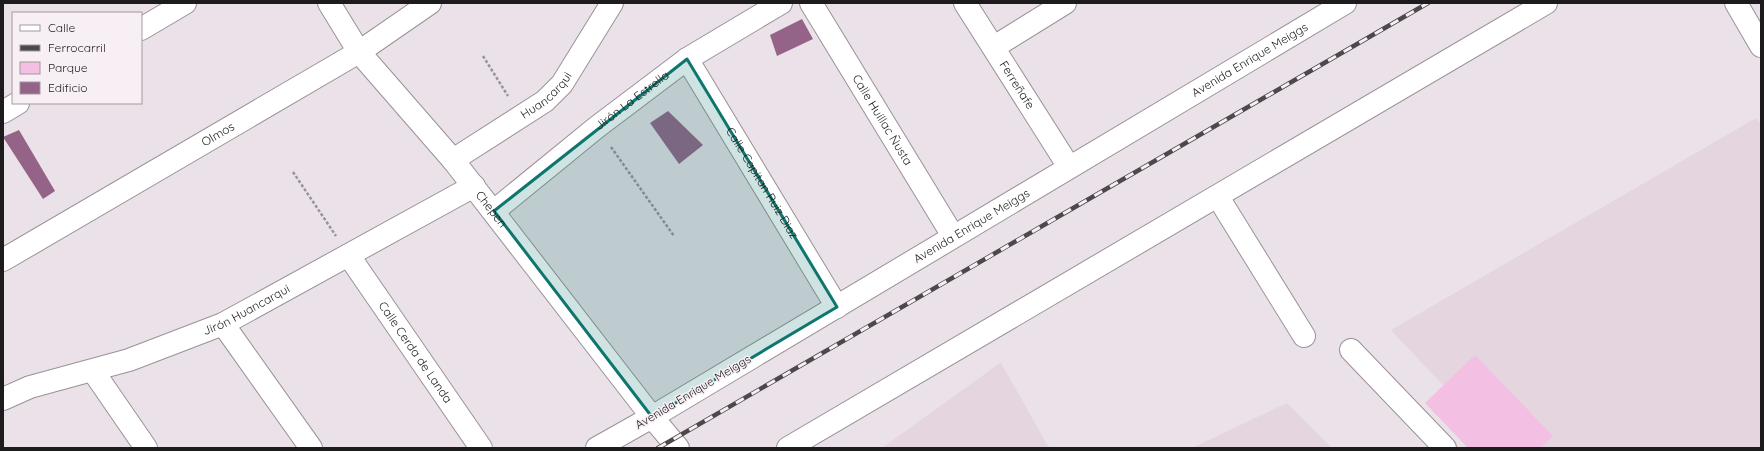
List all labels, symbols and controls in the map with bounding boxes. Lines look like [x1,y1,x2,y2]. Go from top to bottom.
legend [12,12,142,104]
street label: Avenida Enrique Meiggs [1189,19,1311,100]
text: Calle [48,20,76,35]
text: Ferrocarril [48,40,106,55]
street label: Ferreñafe [997,58,1038,112]
text: Parque [48,60,88,75]
street label: Jirón La Estrella [592,67,672,133]
street label: Huancarqui [518,69,575,122]
street label: Calle Huillac Ñusta [849,72,916,168]
text: Edificio [48,80,88,95]
street label: Olmos [198,118,237,149]
street label: Calle Capitan Ruiz Diaz [723,124,802,242]
street label: Avenida Enrique Meiggs [911,185,1033,266]
street label: Chepen [473,188,511,230]
street label: Jirón Huancarqui [201,281,292,338]
street label: Calle Cerda de Landa [376,298,456,406]
street label: Avenida Enrique Meiggs [632,351,754,432]

